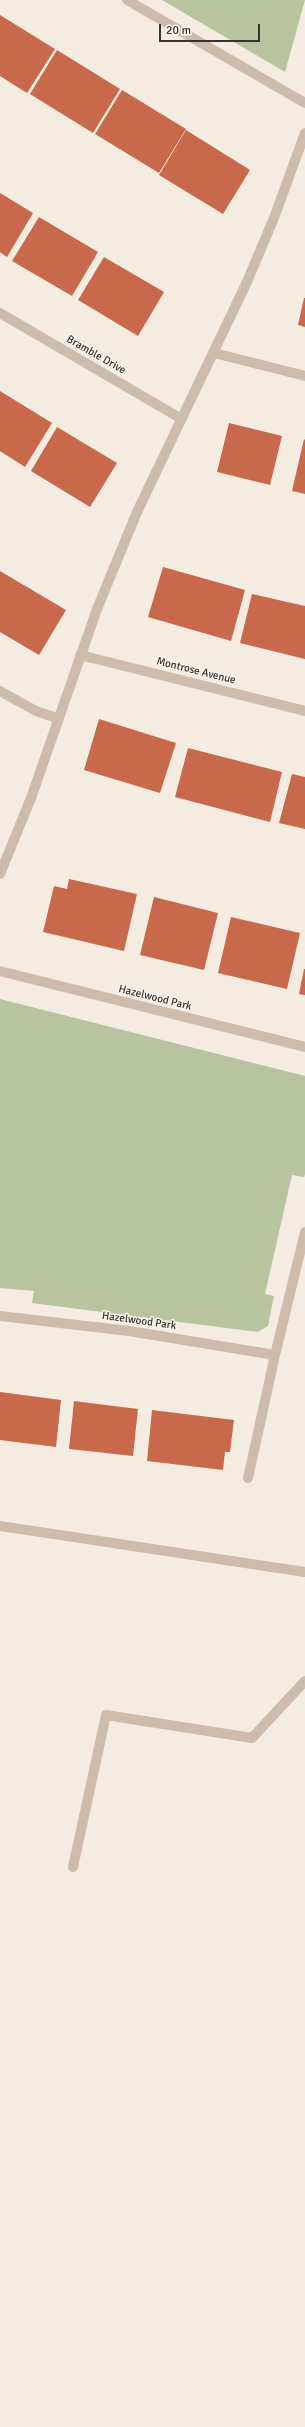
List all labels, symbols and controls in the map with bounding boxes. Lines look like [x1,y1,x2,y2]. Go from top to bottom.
scale bar [161,16,262,42]
text: 20 m [166,23,191,38]
street label: Bramble Drive [64,333,128,377]
street label: Montrose Avenue [155,655,237,687]
street label: Hazelwood Park [117,983,193,1013]
street label: Hazelwood Park [101,1309,177,1333]

